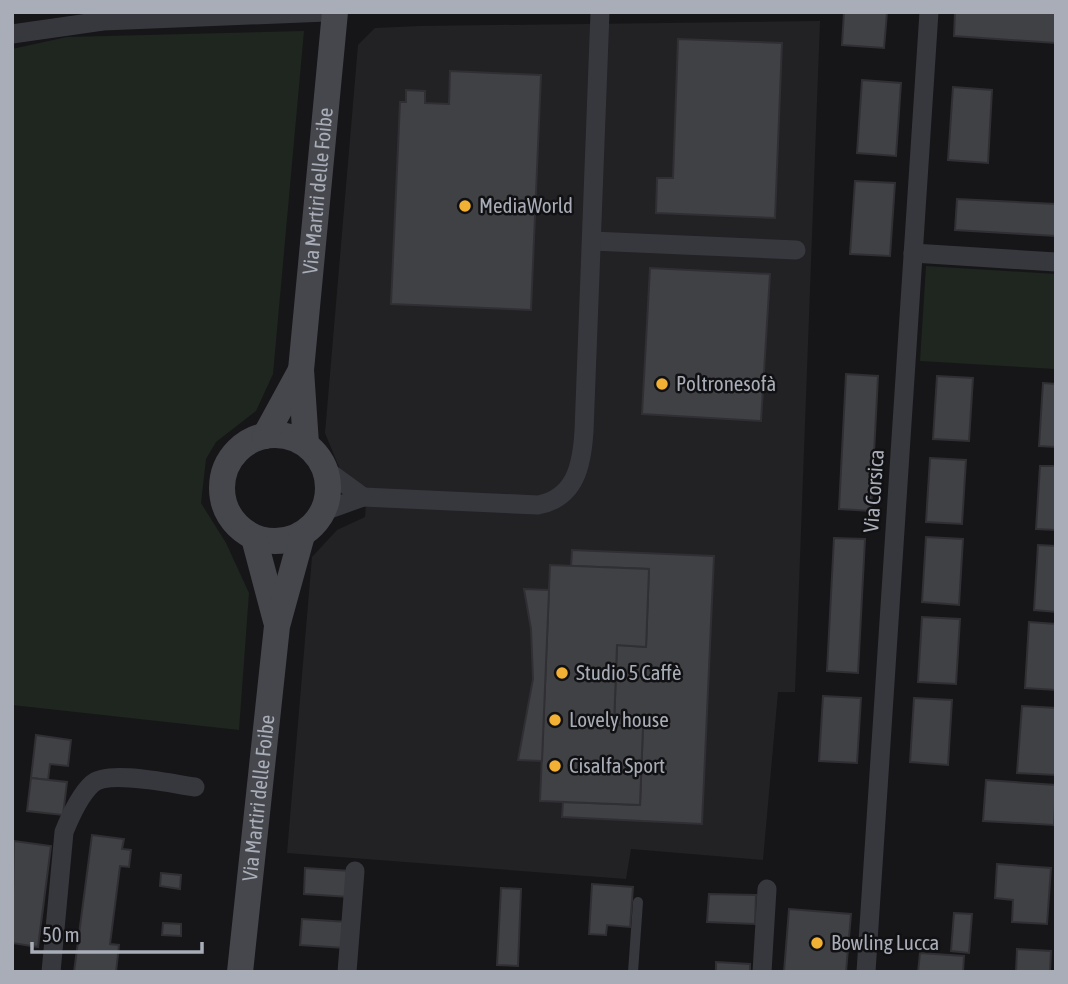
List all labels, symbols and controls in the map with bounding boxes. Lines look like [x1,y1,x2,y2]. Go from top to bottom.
street label: Via Martiri delle Foibe [297,106,337,275]
place label: MediaWorld [479,193,573,217]
marker: MediaWorld [457,198,473,214]
place label: Poltronesofà [676,371,776,395]
marker: Poltronesofà [654,376,670,392]
street label: Via Corsica [858,449,888,533]
place label: Studio 5 Caffè [576,660,681,684]
marker: Studio 5 Caffè [554,665,570,681]
place label: Lovely house [569,707,669,731]
marker: Lovely house [547,712,563,728]
street label: Via Martiri delle Foibe [237,713,278,883]
place label: Cisalfa Sport [569,753,665,777]
marker: Cisalfa Sport [547,758,563,774]
scale bar [32,911,201,955]
text: 50 m [42,922,80,946]
place label: Bowling Lucca [831,930,939,954]
marker: Bowling Lucca [809,935,825,951]

